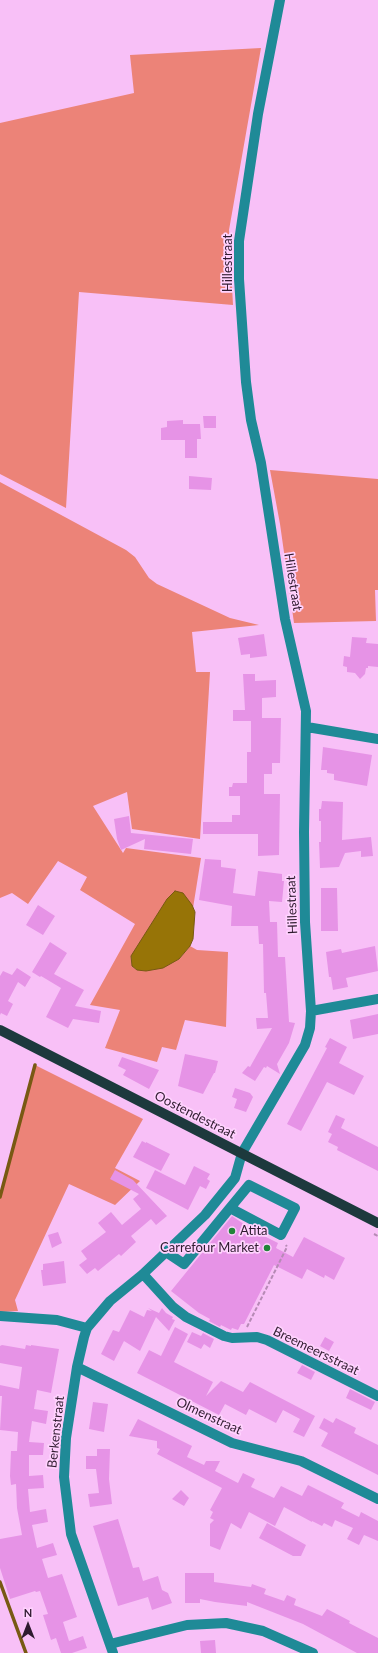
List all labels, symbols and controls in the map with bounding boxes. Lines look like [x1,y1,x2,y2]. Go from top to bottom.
street label: Hillestraat [220,234,236,292]
street label: Hillestraat [281,552,305,612]
street label: Hillestraat [283,876,301,934]
street label: Oostendestraat [152,1088,238,1142]
place label: Atita [240,1223,268,1239]
marker: Atita [227,1226,237,1236]
place label: Carrefour Market [160,1240,259,1256]
marker: Carrefour Market [262,1243,272,1253]
street label: Breemeersstraat [271,1323,361,1379]
street label: Olmenstraat [174,1394,244,1438]
street label: Berkenstraat [44,1395,68,1469]
north arrow [8,1605,48,1645]
text: N [24,1606,32,1619]

